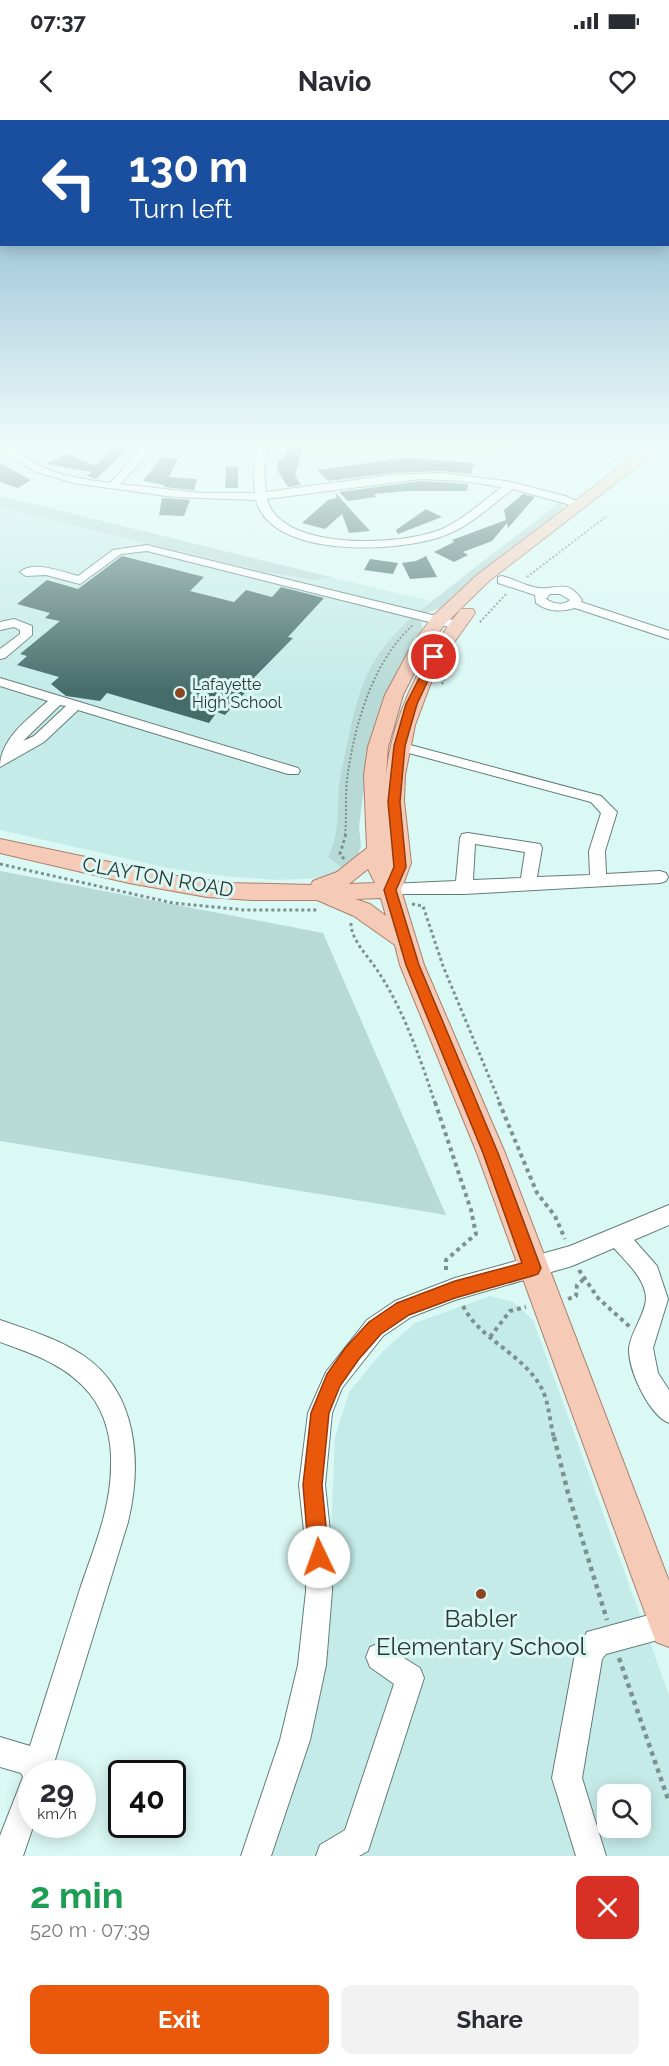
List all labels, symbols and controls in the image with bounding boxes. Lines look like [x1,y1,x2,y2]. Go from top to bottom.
text: 07:37 [30,8,86,34]
icon: back [30,65,63,98]
icon: heart [606,65,639,98]
text: Navio [298,66,371,97]
text: 130 m [129,143,248,192]
icon: left [30,144,108,222]
text: Turn left [129,193,232,224]
pin [408,631,459,682]
icon: arrive [417,640,450,673]
place label: Lafayette High School [192,675,282,712]
marker: Lafayette High School [173,686,187,700]
street label: CLAYTON ROAD [81,852,235,902]
position arrow [287,1525,351,1589]
marker: Babler Elementary School [474,1587,488,1601]
place label: Babler Elementary School [376,1604,587,1661]
speed limit sign: 40 [108,1760,186,1838]
text: 29 [40,1774,74,1809]
map controls [597,1784,651,1838]
button: search [597,1784,651,1838]
text: km/h [37,1805,77,1823]
text: 2 min [30,1874,123,1916]
button: close [576,1876,639,1939]
text: 520 m · 07:39 [30,1918,150,1942]
button: Exit [30,1985,329,2054]
button: Share [341,1985,639,2054]

